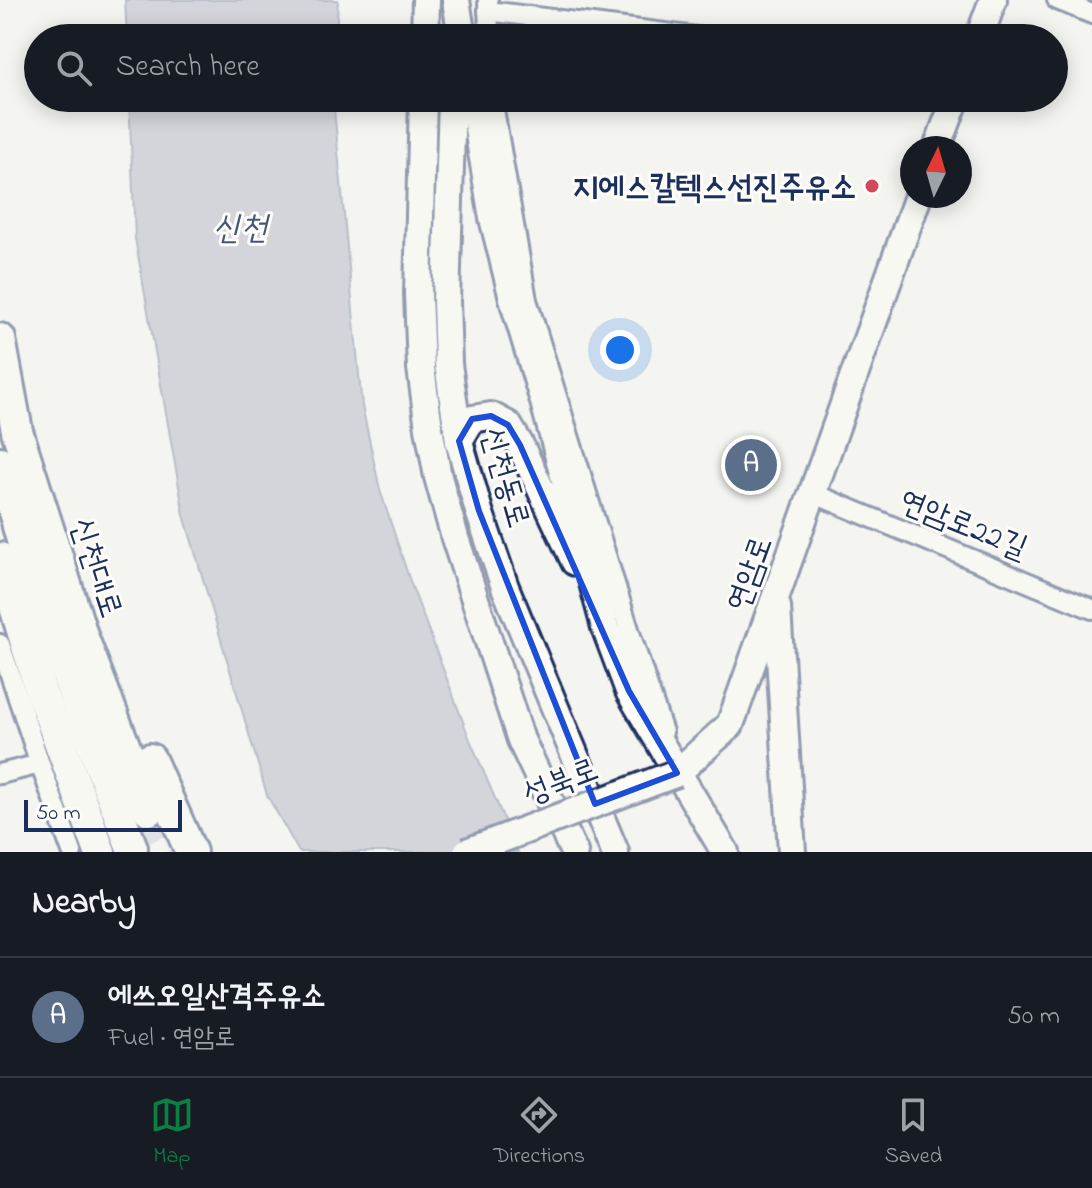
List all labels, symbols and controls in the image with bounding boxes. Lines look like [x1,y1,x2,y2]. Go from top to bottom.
search box [24,24,1068,112]
icon: search [52,46,96,90]
text: Search here [116,46,260,90]
north arrow [900,136,972,208]
place label: 지에스칼텍스선진주유소 [573,166,856,213]
marker: 지에스칼텍스선진주유소 [863,177,881,195]
water label: 신천 [213,205,271,255]
your location [600,330,640,370]
street label: 신천동로 [467,422,540,534]
pin: A [725,435,777,495]
street label: 연암로22길 [891,479,1034,573]
street label: 신천대로 [56,512,133,624]
street label: 연암로 [716,530,787,619]
street label: 성북로 [517,747,606,819]
scale bar [24,796,182,832]
text: 50 m [36,798,81,830]
text: Nearby [32,879,136,929]
text: 에쓰오일산격주유소 [108,976,325,1020]
text: A [50,998,66,1036]
text: 50 m [1007,998,1060,1036]
text: Fuel · 연암로 [108,1020,235,1058]
tab: Map [150,1093,194,1173]
tab: Directions [494,1093,585,1173]
tab: Saved [885,1093,942,1173]

